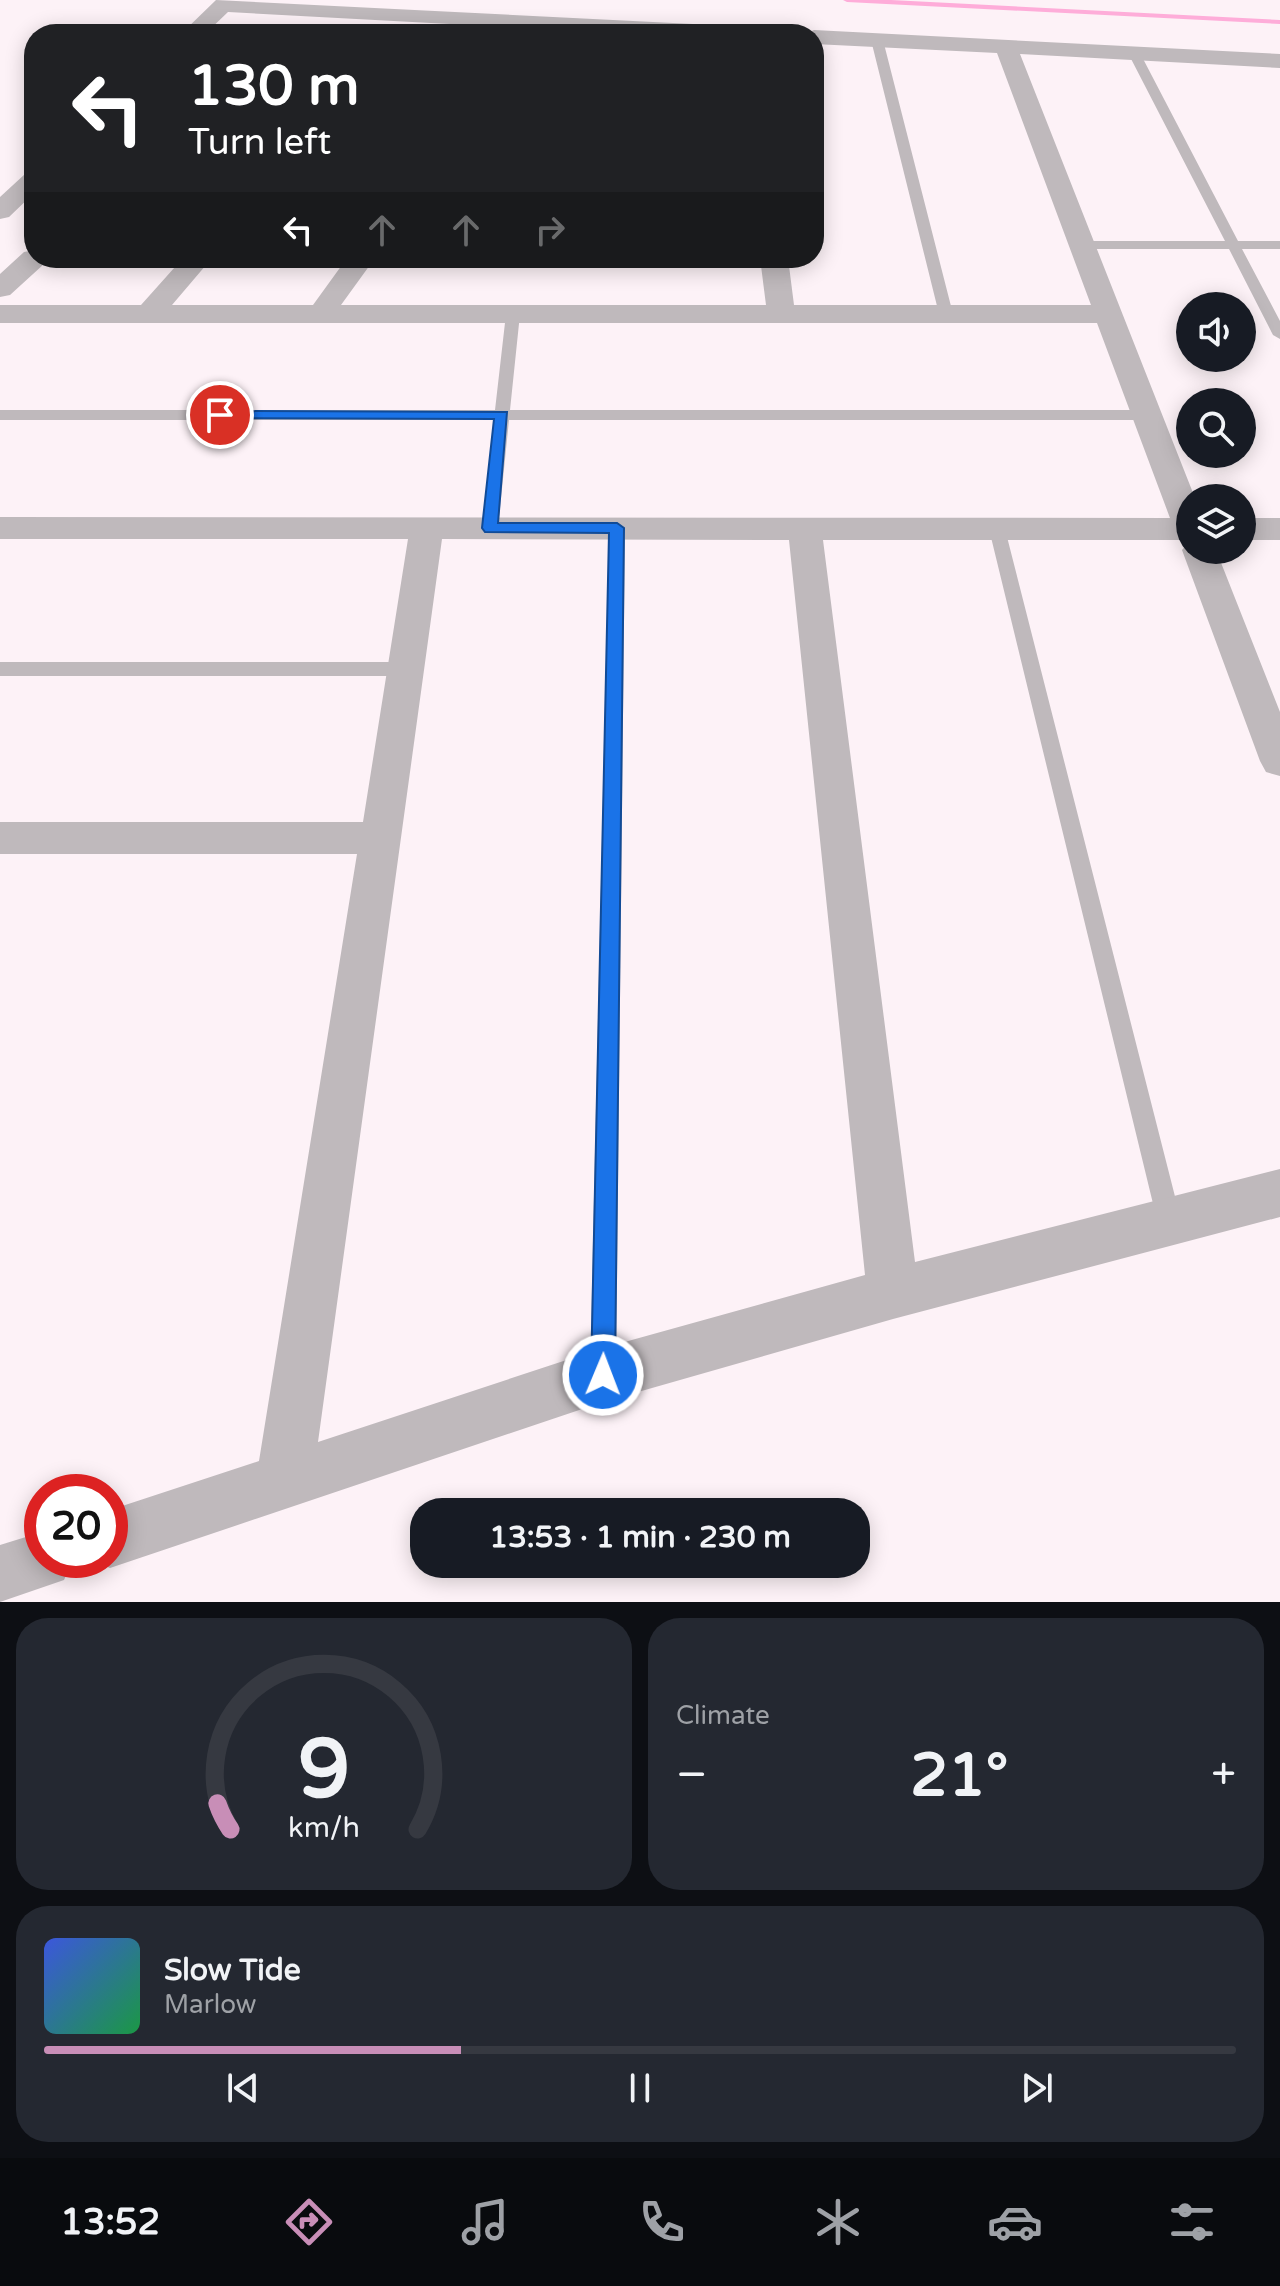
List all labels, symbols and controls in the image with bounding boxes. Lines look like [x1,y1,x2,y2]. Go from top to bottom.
text: 130 m [188,53,359,120]
icon: left [56,56,160,160]
text: Turn left [188,121,331,164]
icon: left [276,208,320,252]
icon: ahead [360,208,404,252]
icon: ahead [444,208,488,252]
icon: right [528,208,572,252]
map controls [1176,292,1256,564]
button: sound [1176,292,1256,372]
pin [186,381,254,449]
button: search [1176,388,1256,468]
icon: arrive [198,393,242,437]
button: layers [1176,484,1256,564]
position arrow [561,1333,645,1417]
speed limit sign: 20 [24,1474,128,1578]
text: 13:53 · 1 min · 230 m [489,1519,791,1556]
text: Climate [676,1700,770,1731]
text: 9 [298,1720,350,1820]
text: 21° [910,1740,1008,1812]
text: − [676,1749,707,1802]
text: + [1211,1749,1236,1802]
text: km/h [288,1811,360,1845]
text: Slow Tide [164,1952,301,1989]
text: Marlow [164,1989,256,2020]
icon: previous [221,2066,265,2110]
icon: pause [618,2066,662,2110]
icon: next [1015,2066,1059,2110]
icon: directions [281,2194,337,2250]
icon: music [457,2194,513,2250]
icon: phone [634,2194,690,2250]
icon: climate [810,2194,866,2250]
icon: car [987,2194,1043,2250]
icon: filters [1164,2194,1220,2250]
text: 13:52 [60,2201,160,2244]

